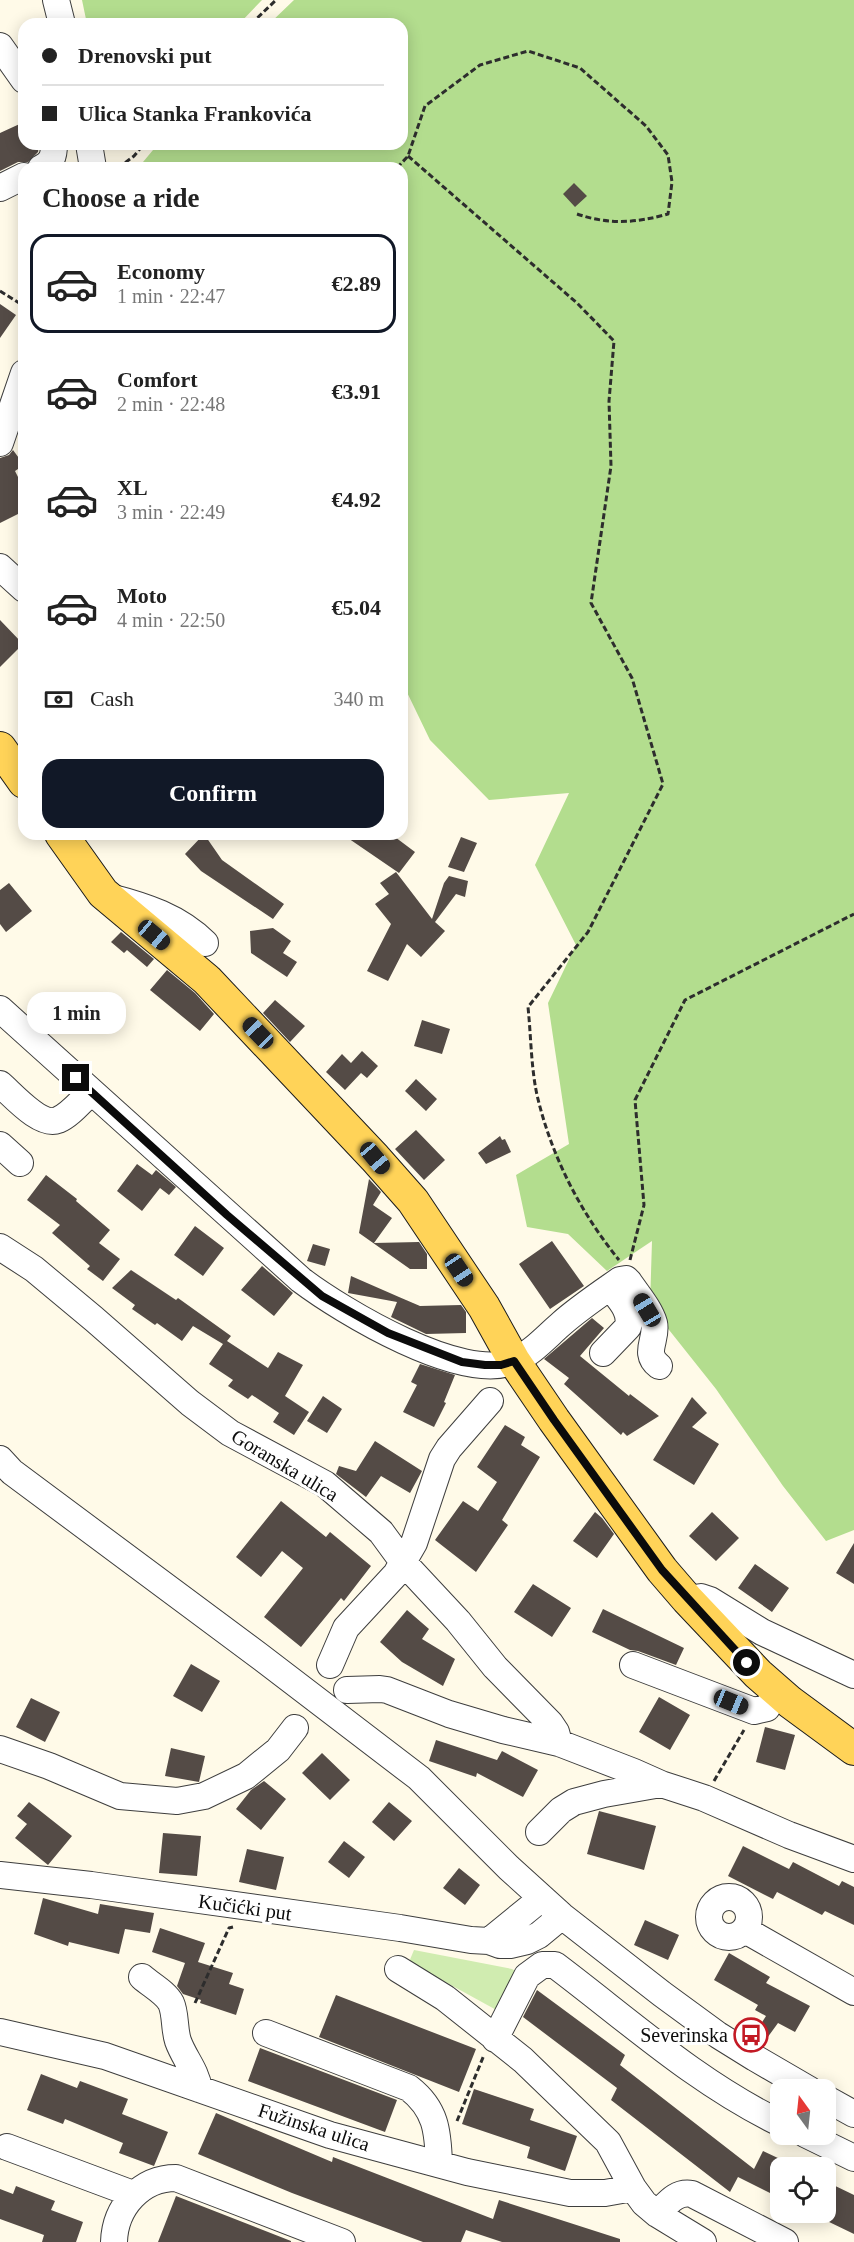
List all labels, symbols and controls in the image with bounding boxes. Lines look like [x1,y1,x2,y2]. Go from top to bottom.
text: Drenovski put [78,43,211,68]
text: Ulica Stanka Frankovića [78,101,311,126]
text: Choose a ride [42,183,200,213]
icon: car [45,257,99,311]
text: Economy [117,259,205,284]
text: €2.89 [332,271,381,296]
text: 1 min · 22:47 [117,285,225,307]
icon: car [45,365,99,419]
text: Comfort [117,367,198,392]
text: €3.91 [332,379,381,404]
text: 2 min · 22:48 [117,393,225,415]
icon: car [45,473,99,527]
text: XL [117,475,148,500]
text: €4.92 [332,487,381,512]
text: 3 min · 22:49 [117,501,225,523]
icon: car [45,581,99,635]
text: Moto [117,583,167,608]
text: €5.04 [332,595,381,620]
text: 4 min · 22:50 [117,609,225,631]
icon: cash [42,683,75,716]
text: Cash [90,686,134,711]
text: 340 m [333,688,384,710]
button: Confirm [42,759,384,828]
car [134,917,174,953]
callout: 1 min [26,991,125,1033]
text: 1 min [52,1002,101,1024]
car [239,1014,277,1052]
route end [62,1064,89,1091]
car [357,1138,393,1178]
car [441,1250,477,1290]
car [630,1290,664,1330]
street label: Goranska ulica [228,1425,342,1506]
route start [733,1649,760,1676]
car [711,1687,751,1717]
street label: Kučićki put [197,1890,293,1925]
bus stop icon: Severinska [733,2017,769,2053]
place label: Severinska [640,2024,728,2046]
north arrow [770,2079,836,2145]
map controls [770,2079,836,2223]
street label: Fužinska ulica [255,2099,373,2155]
button: locate [770,2157,836,2223]

